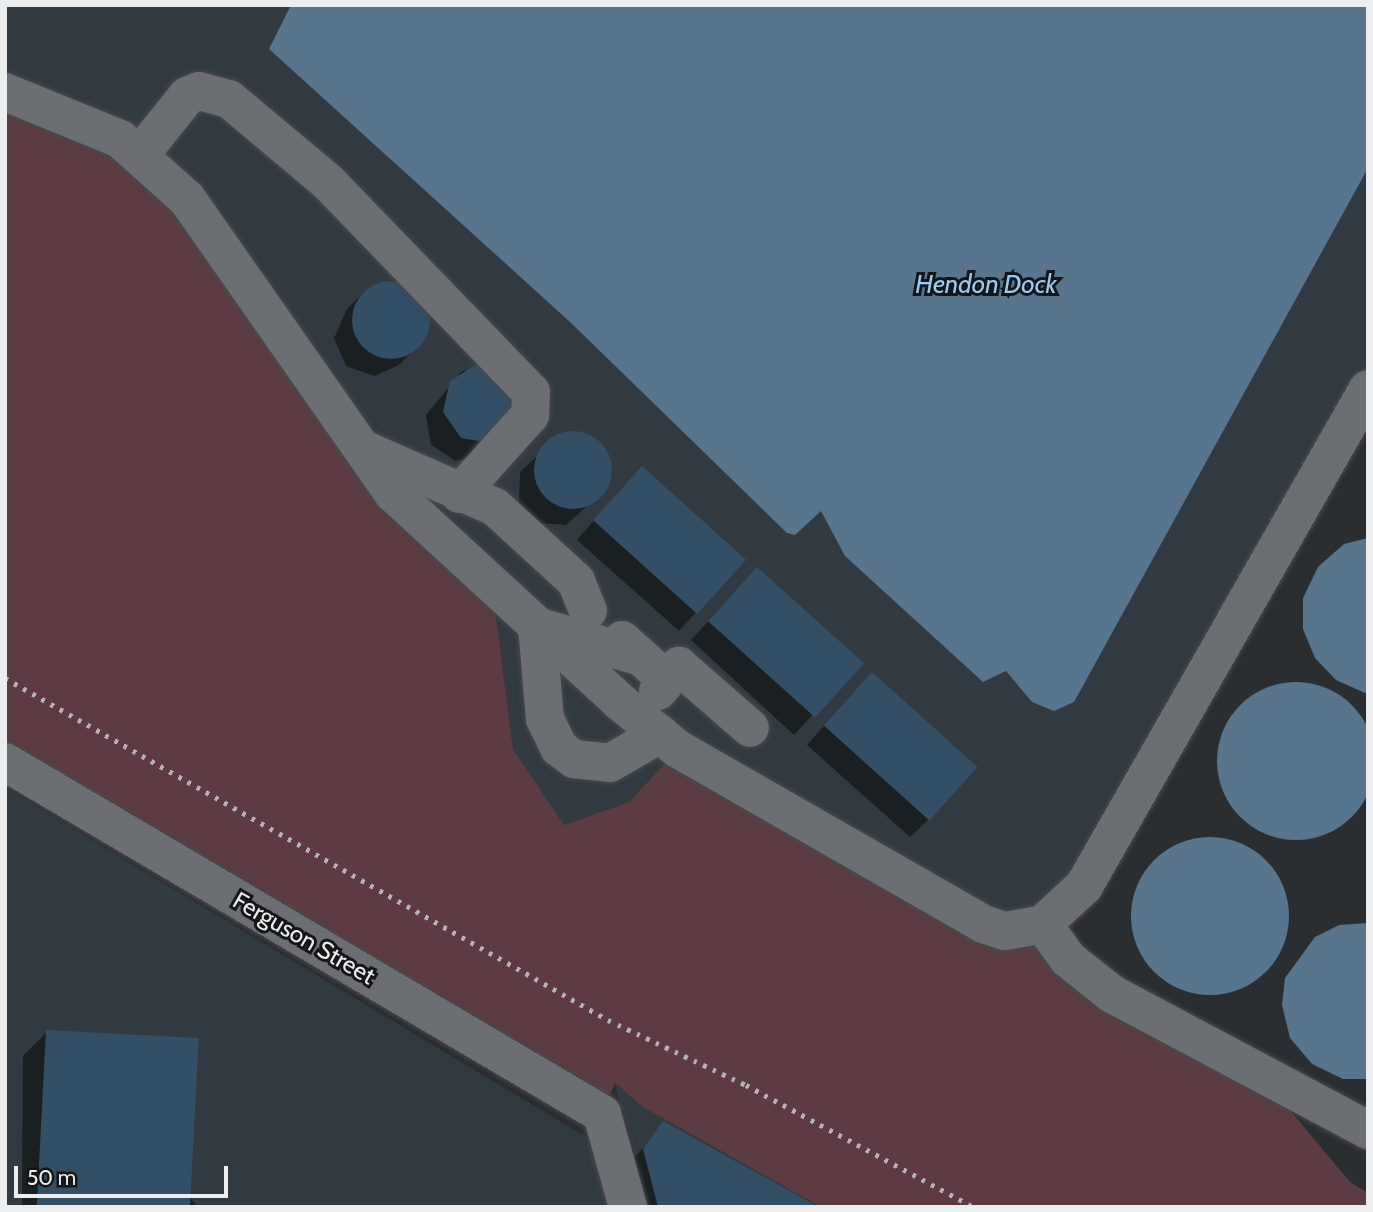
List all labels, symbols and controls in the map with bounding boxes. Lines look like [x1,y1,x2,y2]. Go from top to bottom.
water label: Hendon Dock [915,269,1057,301]
street label: Ferguson Street [228,886,380,990]
scale bar [18,1152,231,1196]
text: 50 m [27,1165,76,1190]

